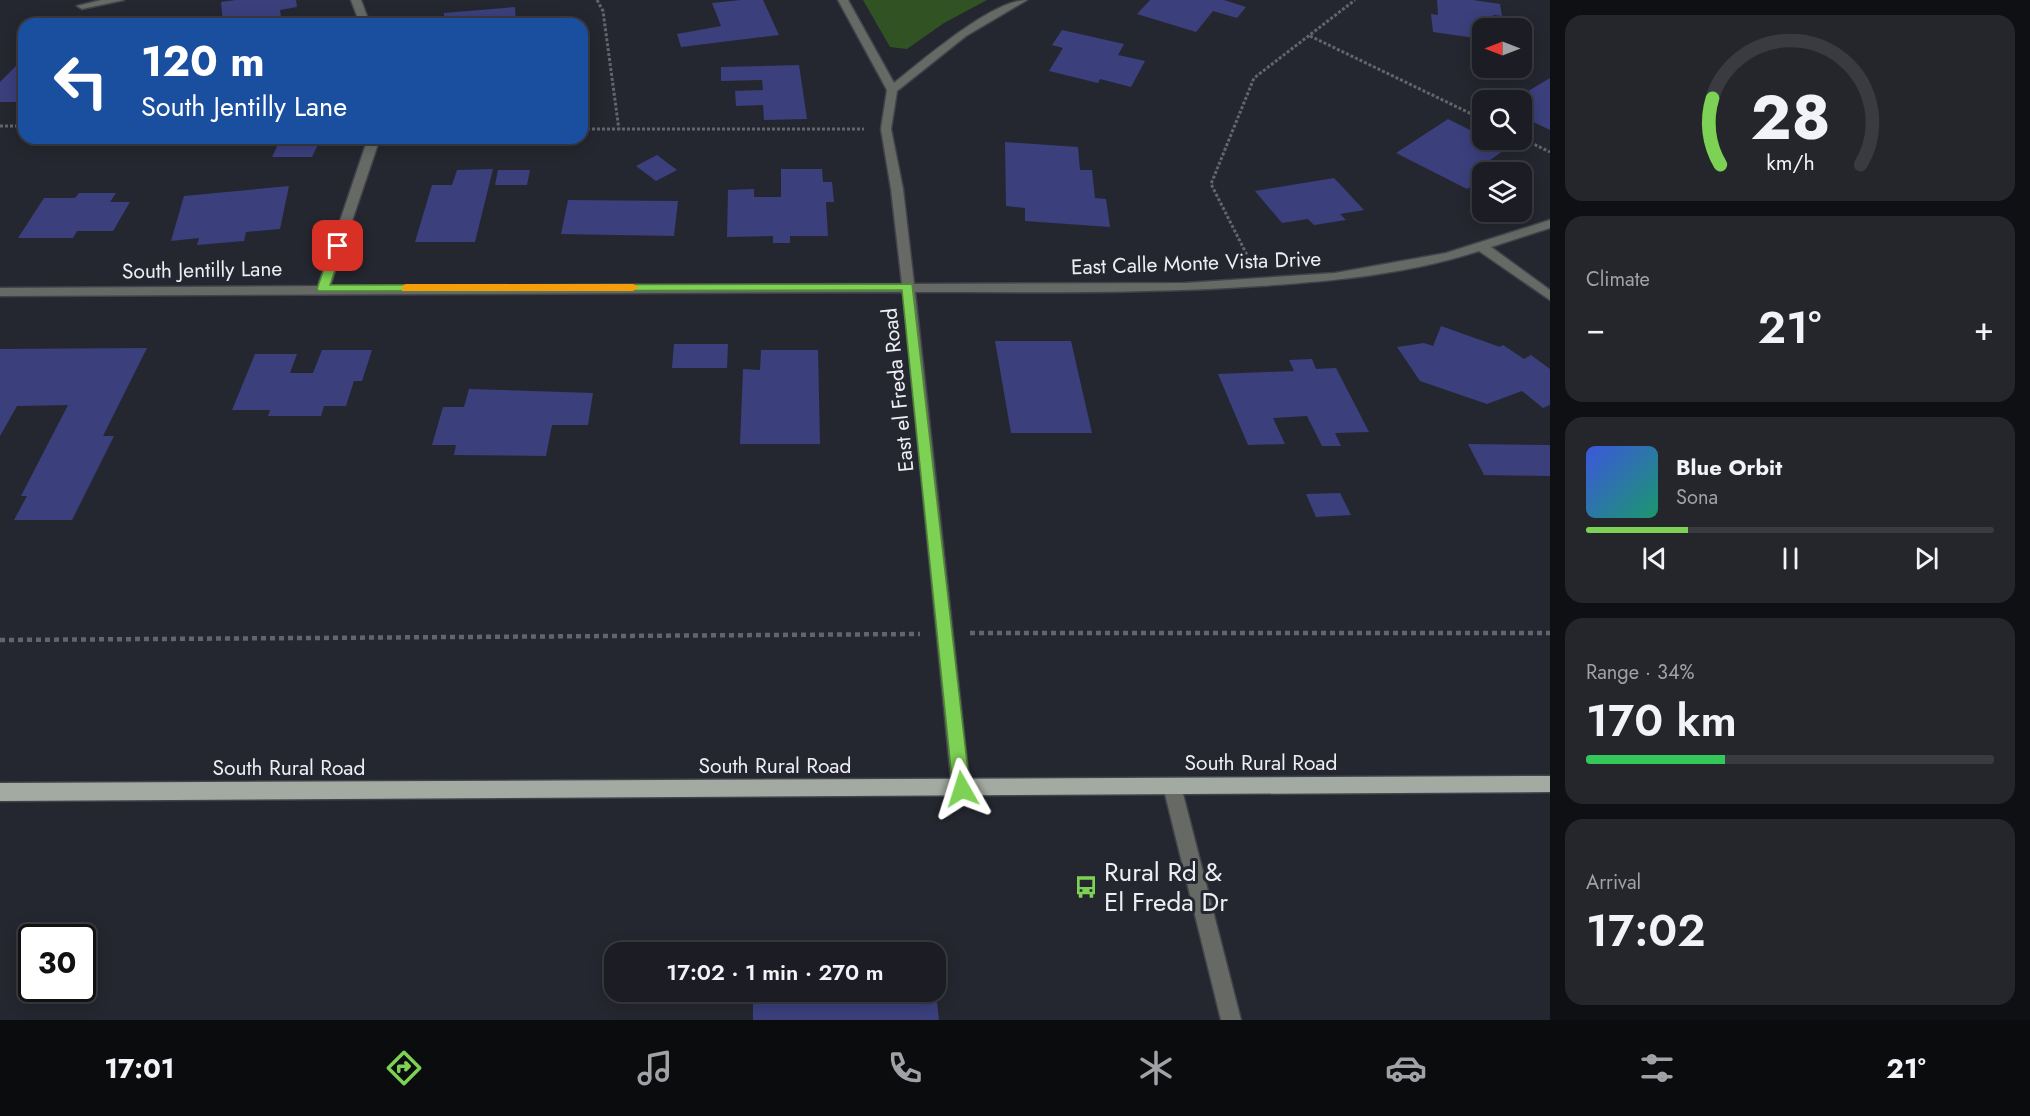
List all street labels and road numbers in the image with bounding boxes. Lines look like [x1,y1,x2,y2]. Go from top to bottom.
street label: East Calle Monte Vista Drive [1070,244,1322,282]
street label: South Jentilly Lane [122,254,283,286]
street label: East el Freda Road [874,306,922,474]
street label: South Rural Road [1185,748,1337,778]
street label: South Rural Road [699,751,851,781]
street label: South Rural Road [213,753,365,783]

